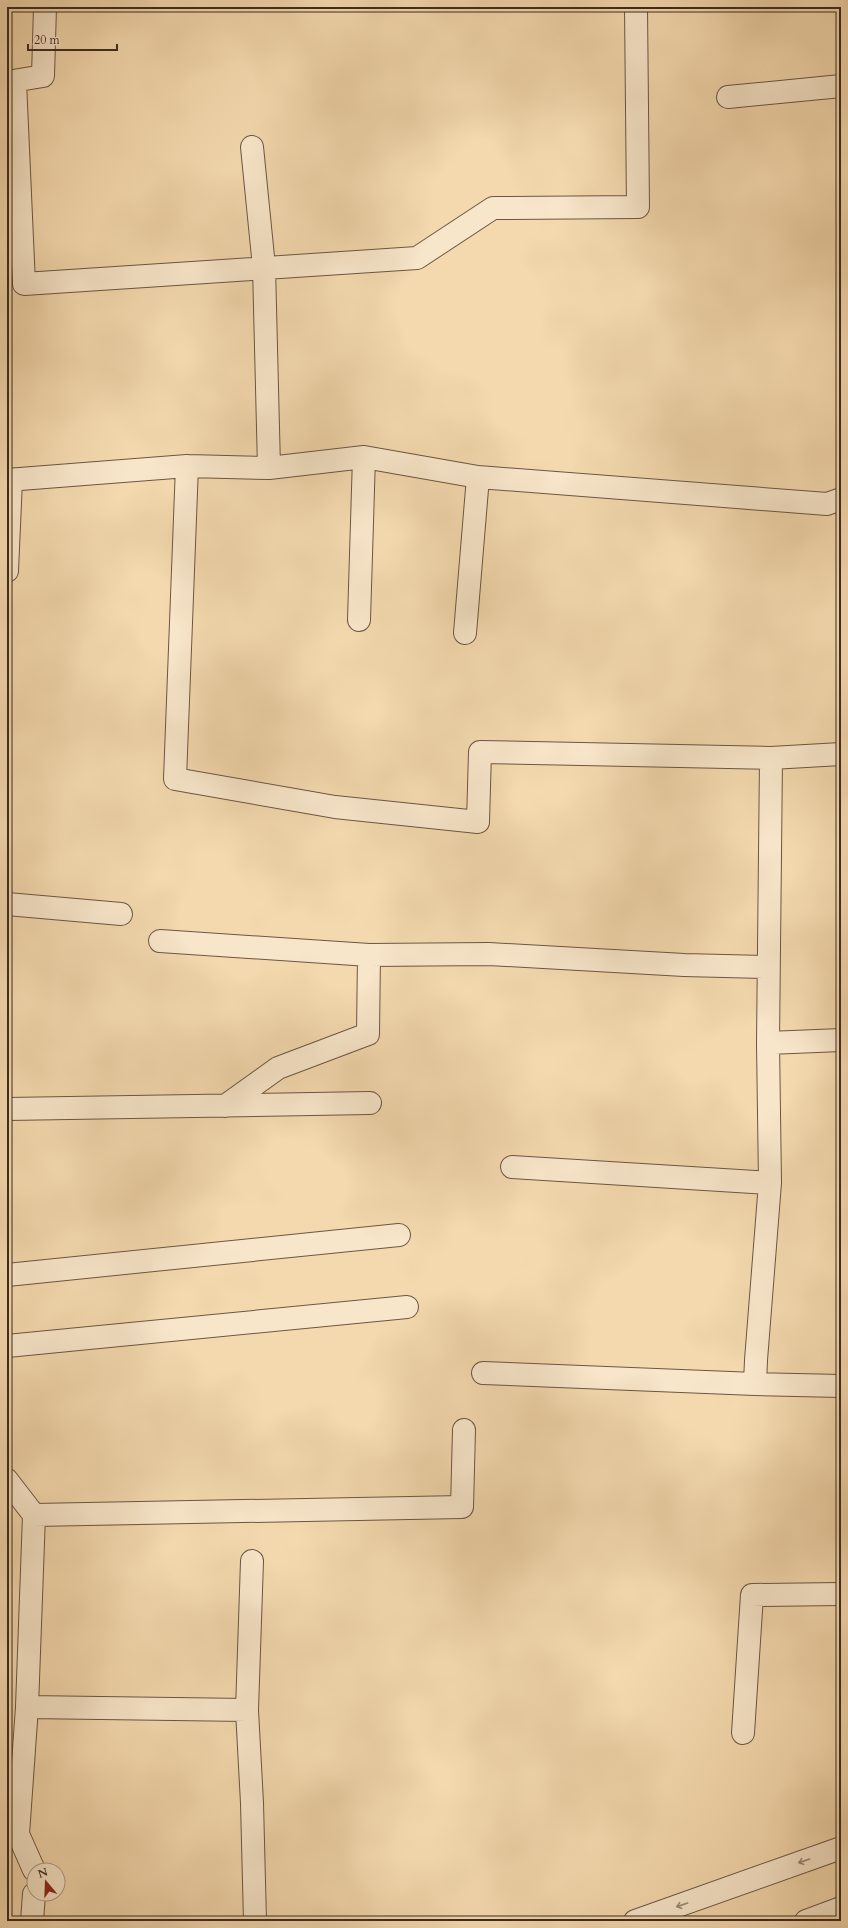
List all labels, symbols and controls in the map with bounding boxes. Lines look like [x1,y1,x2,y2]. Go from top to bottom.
scale bar [28,26,117,52]
text: 20 m [34,32,61,48]
one-way arrow [799,1858,811,1866]
north arrow [26,1862,66,1902]
text: N [36,1864,50,1882]
one-way arrow [676,1901,688,1909]

